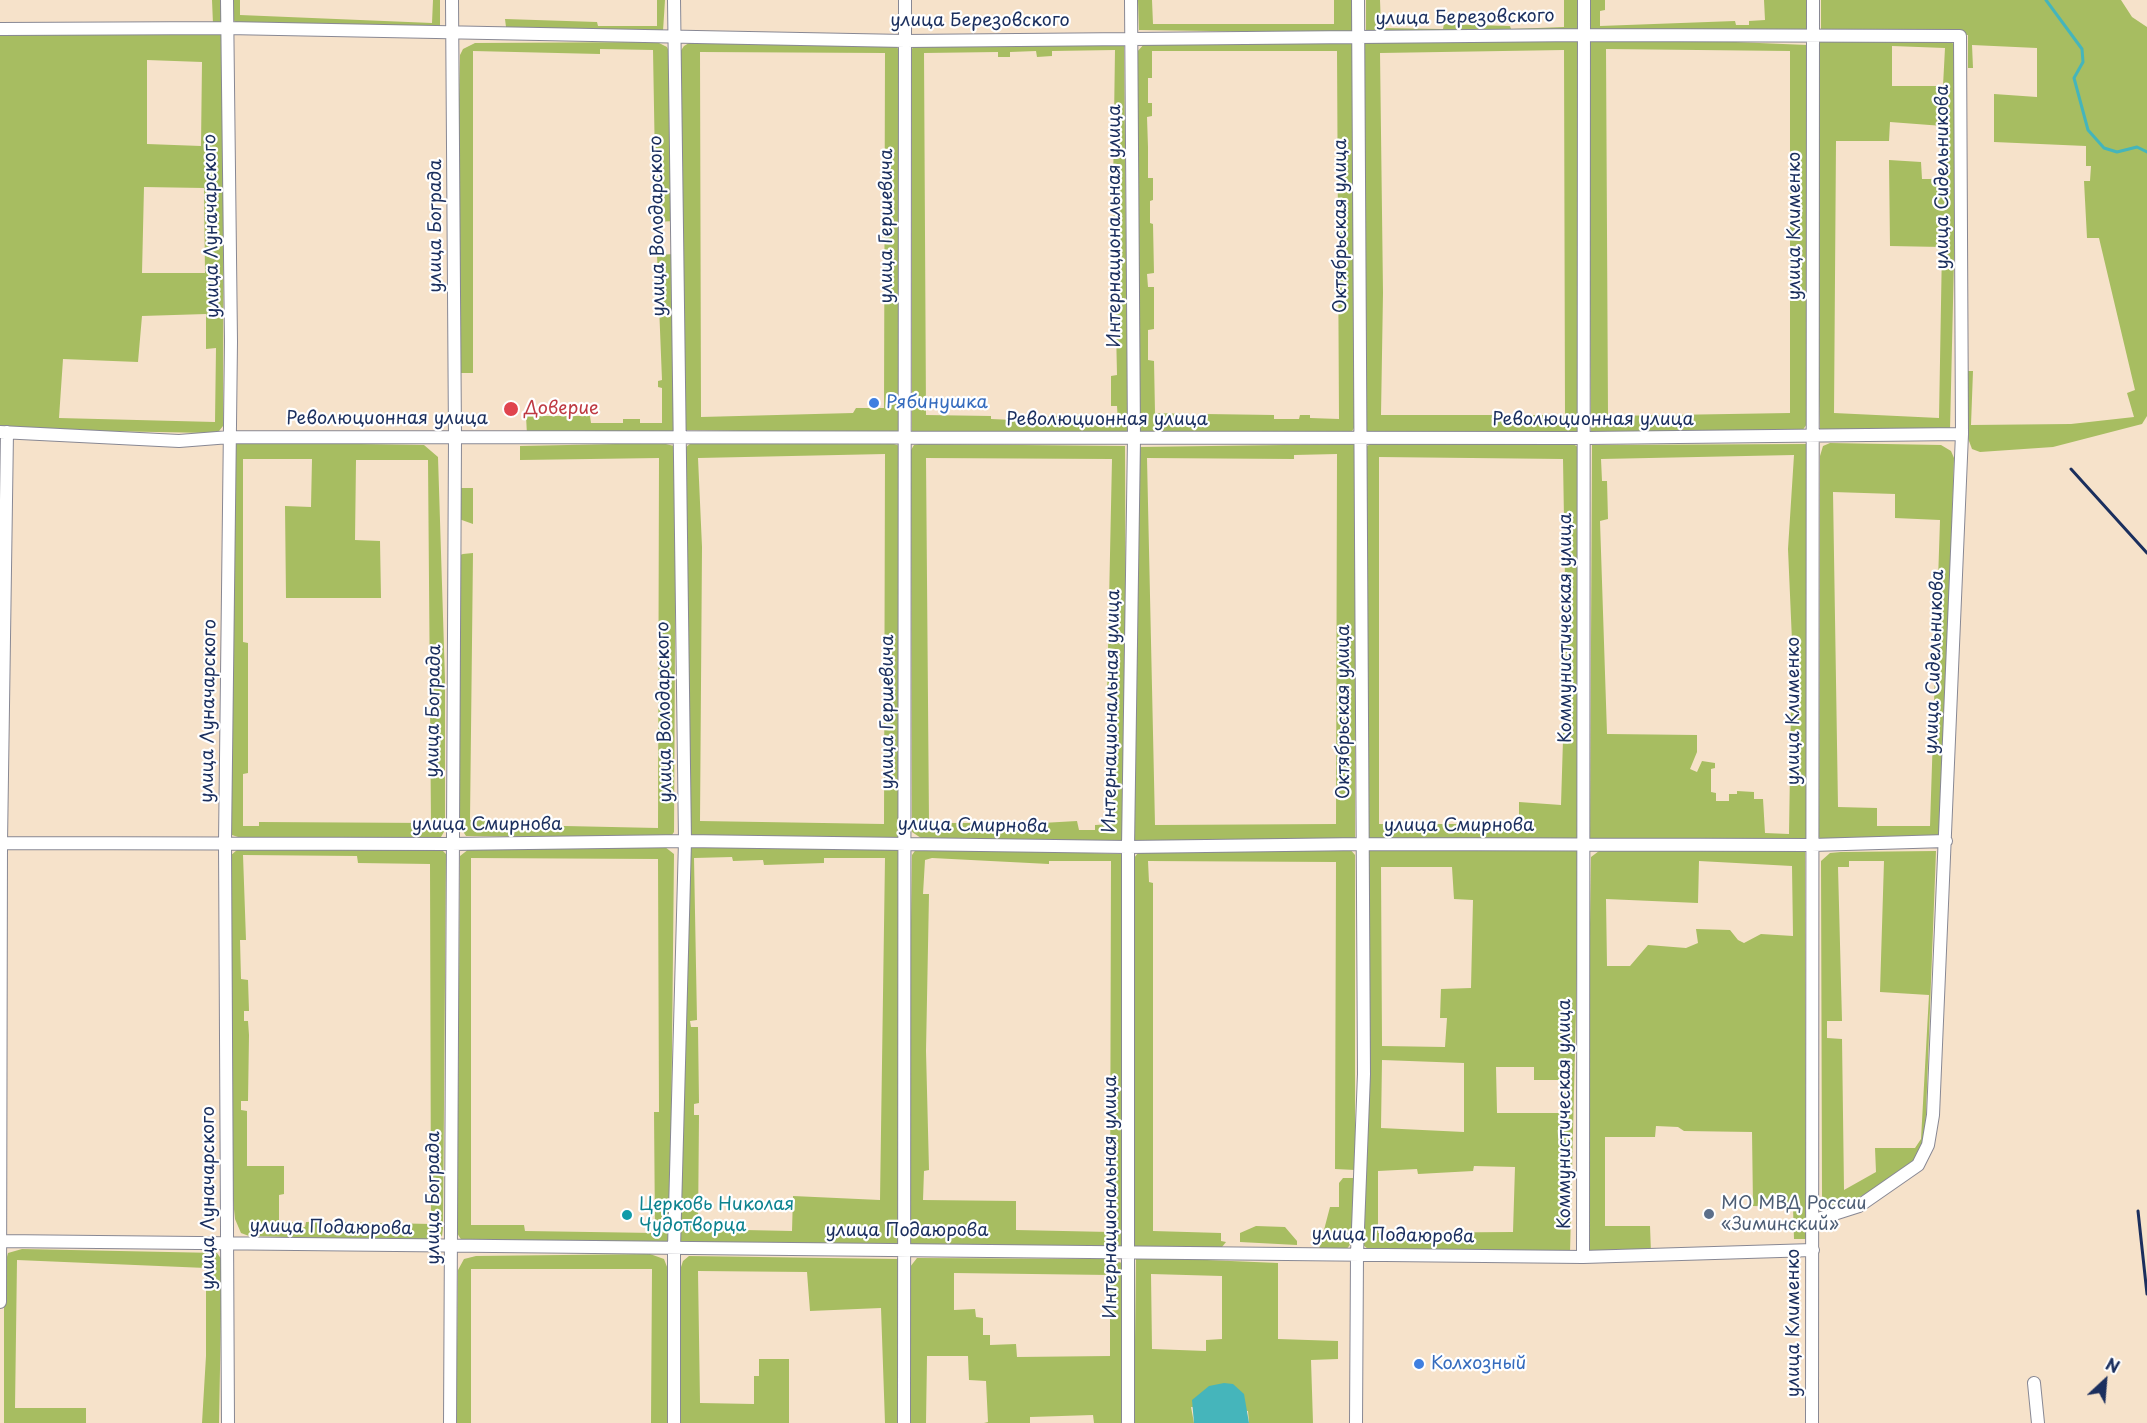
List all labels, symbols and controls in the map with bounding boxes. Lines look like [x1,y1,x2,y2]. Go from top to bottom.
street label: улица Березовского [1375,6,1555,30]
street label: улица Березовского [890,10,1070,32]
street label: улица Сидельникова [1932,85,1954,269]
street label: Интернациональная улица [1104,104,1126,348]
street label: улица Луначарского [200,134,224,318]
street label: улица Володарского [646,135,670,317]
street label: Октябрьская улица [1330,139,1352,313]
street label: улица Гершевича [876,149,898,303]
street label: улица Клименко [1784,152,1806,300]
street label: улица Бограда [425,159,447,293]
place label: Рябинушка [886,392,988,414]
marker: Рябинушка [867,396,881,410]
place label: Доверие [524,398,599,420]
marker: Доверие [502,400,520,418]
street label: Революционная улица [286,408,488,430]
street label: Революционная улица [1006,409,1208,431]
street label: Революционная улица [1492,409,1694,431]
street label: Коммунистическая улица [1555,513,1577,743]
street label: улица Сидельникова [1921,569,1949,755]
street label: Интернациональная улица [1099,589,1125,833]
street label: улица Луначарского [197,619,221,803]
street label: улица Володарского [653,621,677,803]
street label: Октябрьская улица [1333,625,1355,799]
street label: улица Гершевича [877,635,899,789]
street label: улица Клименко [1783,637,1805,785]
street label: улица Бограда [422,644,446,778]
street label: улица Смирнова [412,814,562,836]
street label: улица Смирнова [898,814,1048,838]
street label: улица Смирнова [1384,815,1534,837]
street label: Коммунистическая улица [1554,999,1576,1229]
street label: Интернациональная улица [1100,1075,1122,1319]
street label: улица Луначарского [198,1106,220,1290]
street label: улица Бограда [423,1131,445,1265]
place label: МО МВД России «Зиминский» [1721,1193,1866,1236]
place label: Церковь Николая Чудотворца [639,1194,794,1236]
marker: МО МВД России «Зиминский» [1702,1207,1716,1221]
marker: Церковь Николая Чудотворца [620,1208,634,1222]
street label: улица Подаюрова [249,1216,413,1240]
street label: улица Подаюрова [826,1220,988,1242]
street label: улица Подаюрова [1311,1224,1475,1248]
street label: улица Клименко [1783,1249,1805,1397]
north arrow [2075,1351,2135,1411]
text: N [2102,1351,2124,1378]
place label: Колхозный [1431,1353,1526,1375]
marker: Колхозный [1412,1357,1426,1371]

